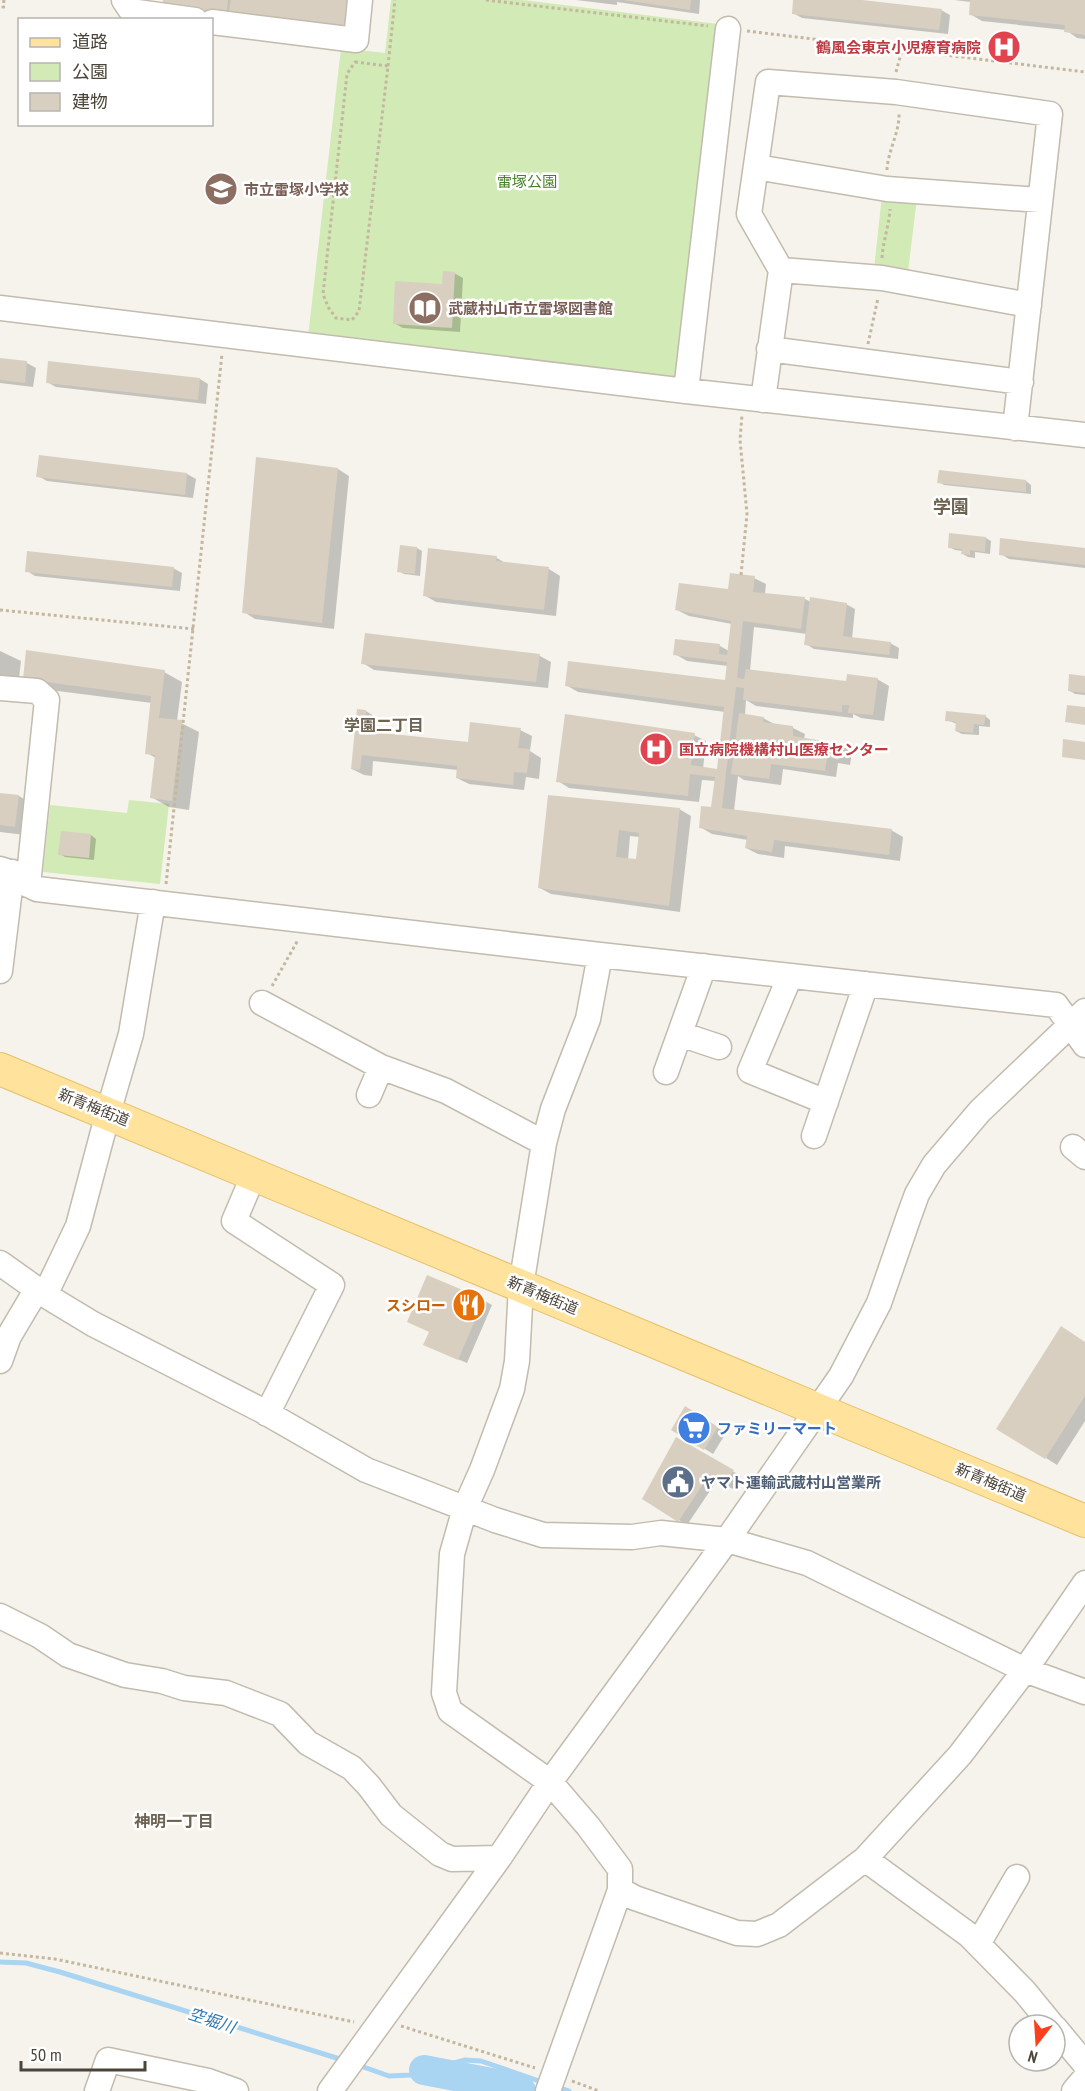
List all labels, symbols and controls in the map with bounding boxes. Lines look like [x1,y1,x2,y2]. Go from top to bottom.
legend [18,18,213,126]
hospital icon: 鶴風会東京小児療育病院 [986,29,1022,65]
text: 道路 [72,30,108,53]
place label: 鶴風会東京小児療育病院 [816,38,981,57]
text: 公園 [72,60,108,83]
text: 建物 [72,90,108,113]
school or university icon: 市立雷塚小学校 [203,171,239,207]
park label: 雷塚公園 [497,172,557,191]
place label: 市立雷塚小学校 [244,180,349,199]
library icon: 武蔵村山市立雷塚図書館 [407,290,443,326]
place label: 武蔵村山市立雷塚図書館 [448,299,613,318]
district label: 学園 [933,495,969,518]
district label: 学園二丁目 [344,715,424,735]
hospital icon: 国立病院機構村山医療センター [638,731,674,767]
place label: 国立病院機構村山医療センター [679,740,889,759]
street label: 新青梅街道 [56,1084,132,1130]
street label: 新青梅街道 [505,1272,581,1318]
restaurant icon: スシロー [451,1287,487,1323]
place label: スシロー [386,1296,446,1315]
supermarket icon: ファミリーマート [676,1410,712,1446]
place label: ファミリーマート [717,1419,837,1438]
street label: 新青梅街道 [953,1459,1029,1505]
public building icon: ヤマト運輸武蔵村山営業所 [660,1464,696,1500]
place label: ヤマト運輸武蔵村山営業所 [701,1473,881,1492]
district label: 神明一丁目 [134,1811,214,1831]
water label: 空堀川 [186,2003,240,2038]
north arrow [1007,2013,1067,2073]
scale bar [21,2034,146,2072]
text: 50 m [30,2043,62,2066]
text: N [1026,2047,1040,2068]

